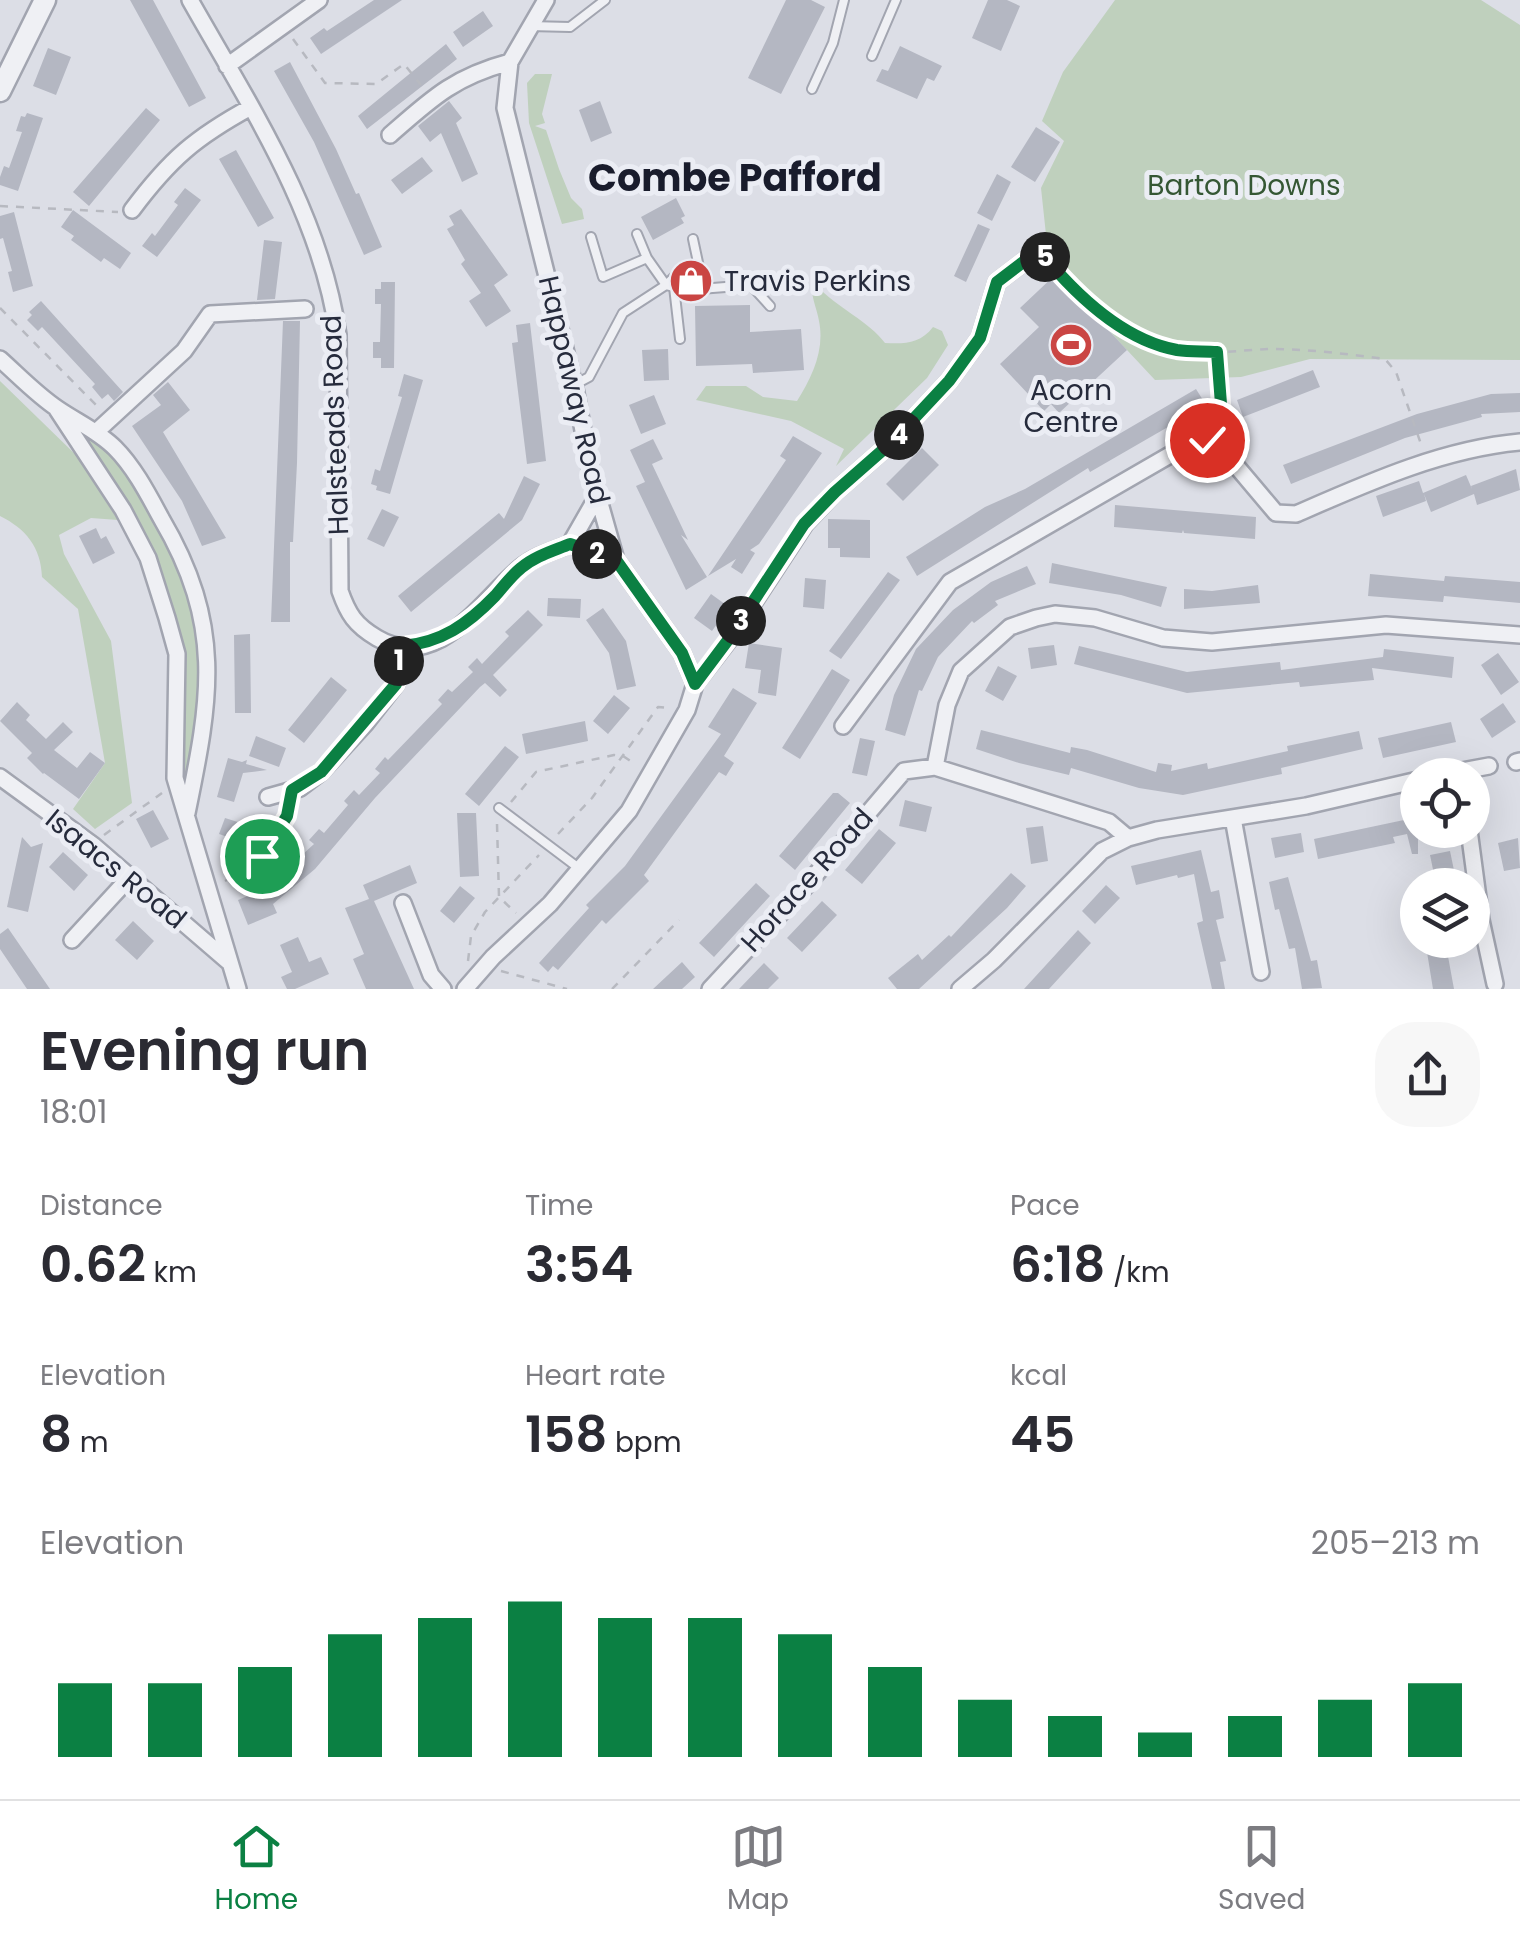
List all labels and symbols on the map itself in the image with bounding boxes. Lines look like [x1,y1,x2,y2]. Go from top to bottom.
district label: Combe Pafford [588,151,882,204]
park label: Barton Downs [1147,166,1341,205]
pin: 5 [1020,232,1070,282]
shop icon: Travis Perkins [668,258,714,304]
place label: Travis Perkins [724,262,911,301]
street label: Happaway Road [529,272,619,508]
street label: Halsteads Road [312,314,358,536]
sports icon: Acorn Centre [1048,322,1094,368]
place label: Acorn Centre [1024,371,1118,442]
pin [1165,398,1250,483]
pin: 4 [874,410,924,460]
pin: 2 [572,529,622,579]
pin: 3 [716,596,766,646]
pin: 1 [374,636,424,686]
street label: Isaacs Road [37,800,195,938]
street label: Horace Road [732,800,882,960]
pin [220,814,305,899]

